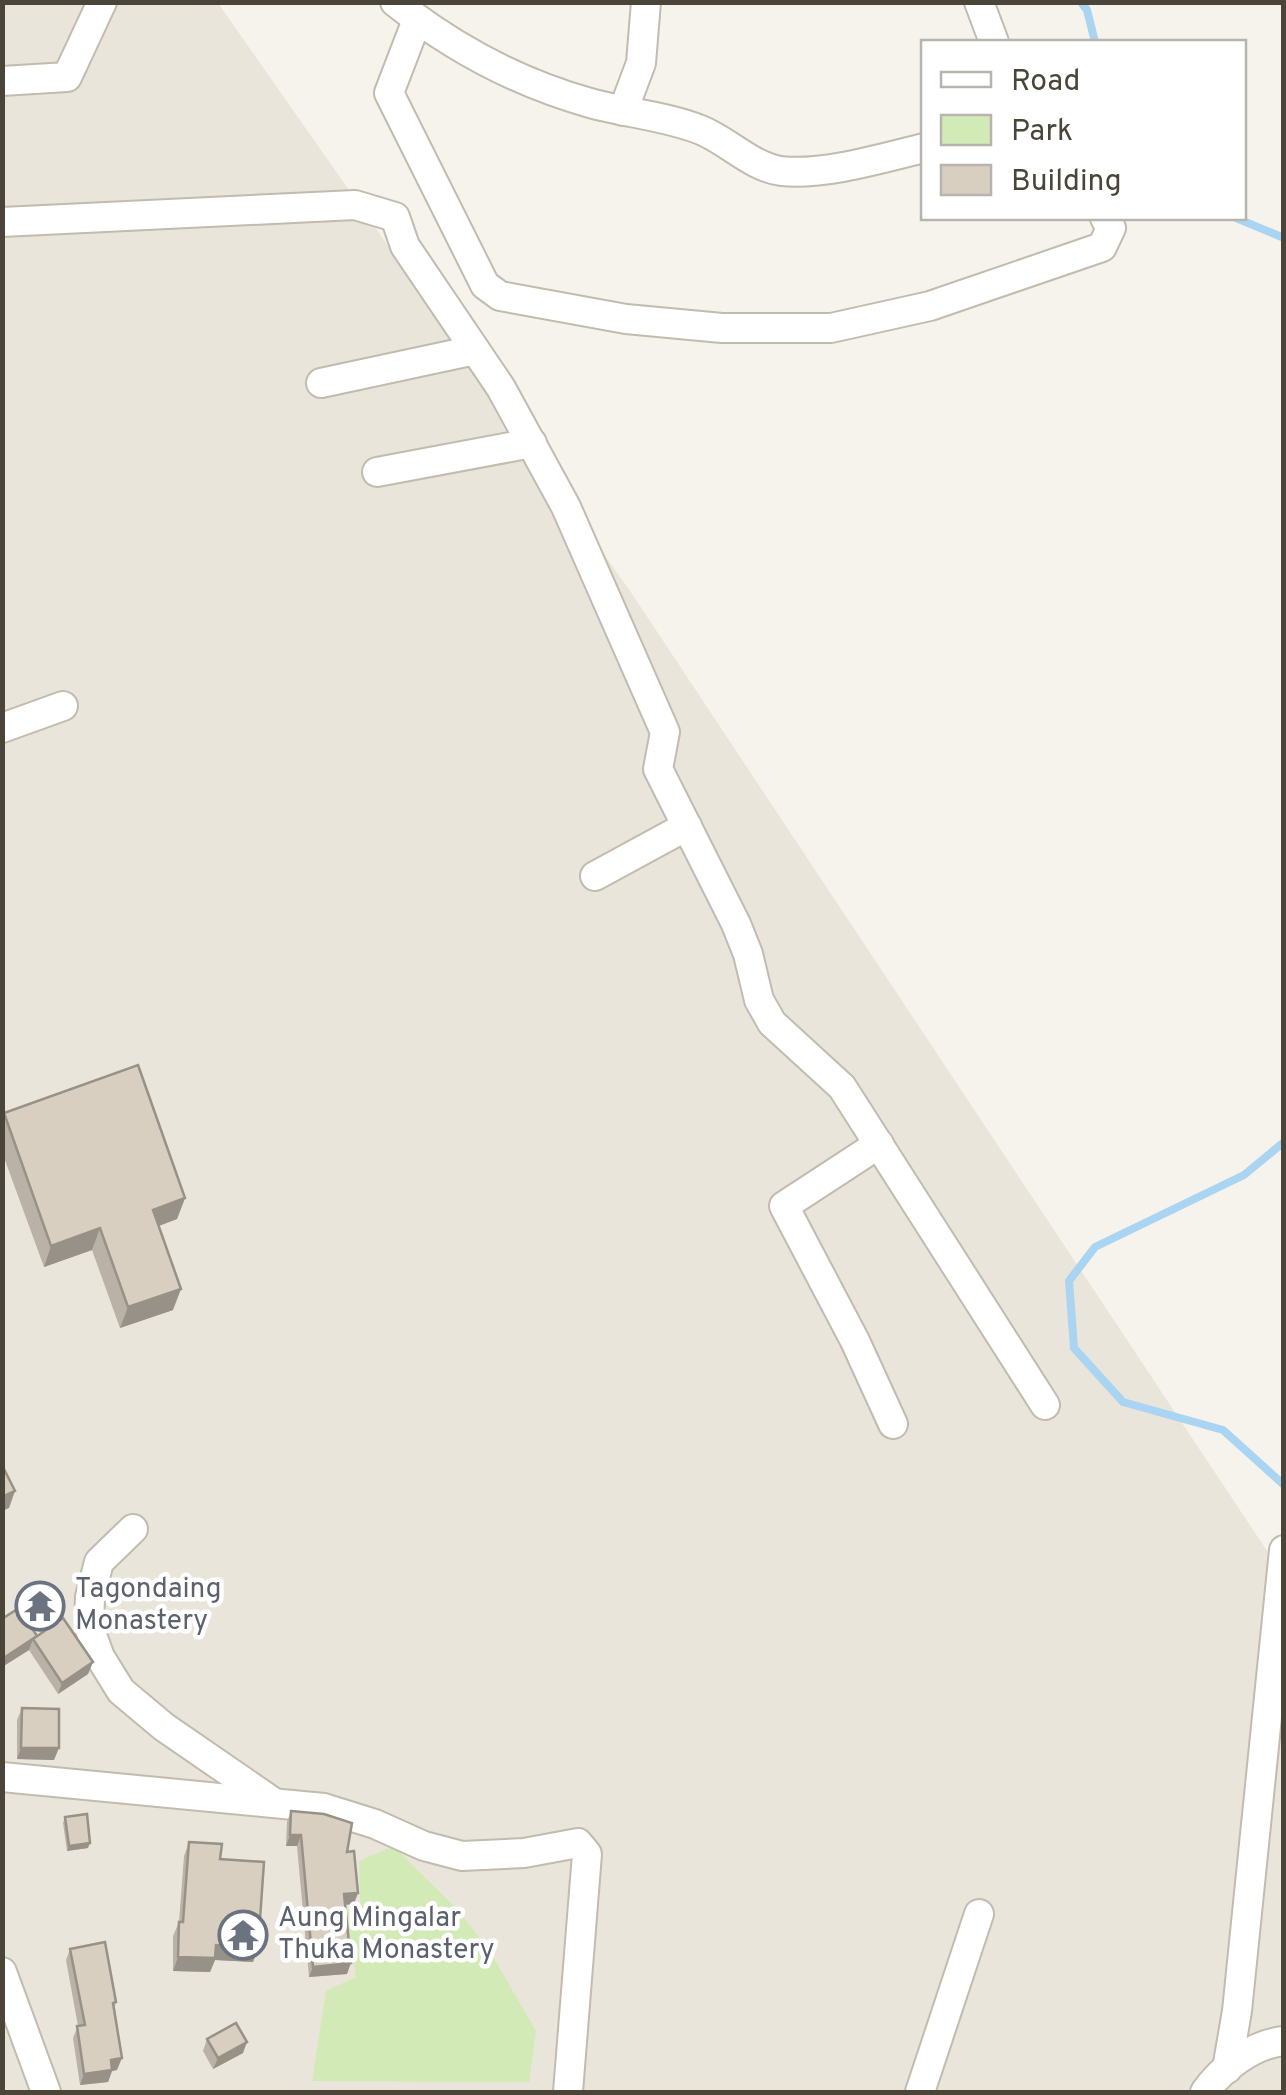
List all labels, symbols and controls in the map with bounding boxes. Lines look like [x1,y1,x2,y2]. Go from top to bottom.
legend [921,40,1246,220]
text: Road [1011,64,1080,101]
text: Park [1011,114,1073,151]
text: Building [1011,164,1122,201]
place label: Tagondaing Monastery [75,1572,221,1640]
temple icon: Tagondaing Monastery [14,1580,66,1632]
place label: Aung Mingalar Thuka Monastery [278,1901,494,1969]
temple icon: Aung Mingalar Thuka Monastery [217,1909,269,1961]

